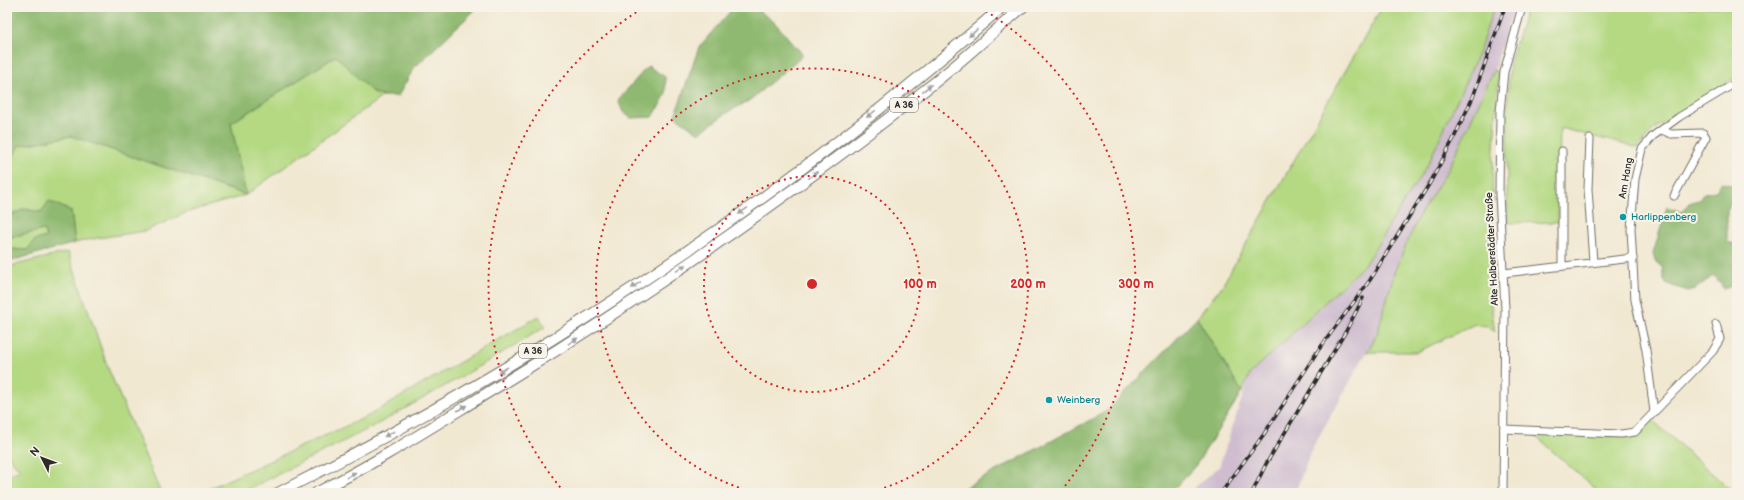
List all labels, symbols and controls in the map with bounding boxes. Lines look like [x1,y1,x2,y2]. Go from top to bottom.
one-way arrow [967,28,978,37]
one-way arrow [922,84,933,92]
road number: A 36 [890,98,918,112]
one-way arrow [866,110,877,118]
street label: Am Hang [1616,156,1636,199]
one-way arrow [807,171,818,179]
street label: Alte Halberstädter Straße [1483,192,1501,306]
one-way arrow [737,207,748,215]
place label: Harlippenberg [1631,211,1696,223]
marker: Harlippenberg [1618,212,1628,222]
one-way arrow [676,264,687,272]
centre of rings [805,277,819,291]
text: 100 m [903,277,937,292]
text: 200 m [1010,277,1046,292]
text: 300 m [1118,277,1154,292]
one-way arrow [631,281,641,289]
one-way arrow [567,337,579,344]
road number: A 36 [519,344,547,358]
one-way arrow [497,366,509,373]
place label: Weinberg [1057,394,1101,406]
marker: Weinberg [1044,395,1054,405]
one-way arrow [456,405,468,412]
one-way arrow [384,430,395,437]
north arrow [22,438,62,478]
text: N [27,444,43,459]
one-way arrow [345,471,357,478]

